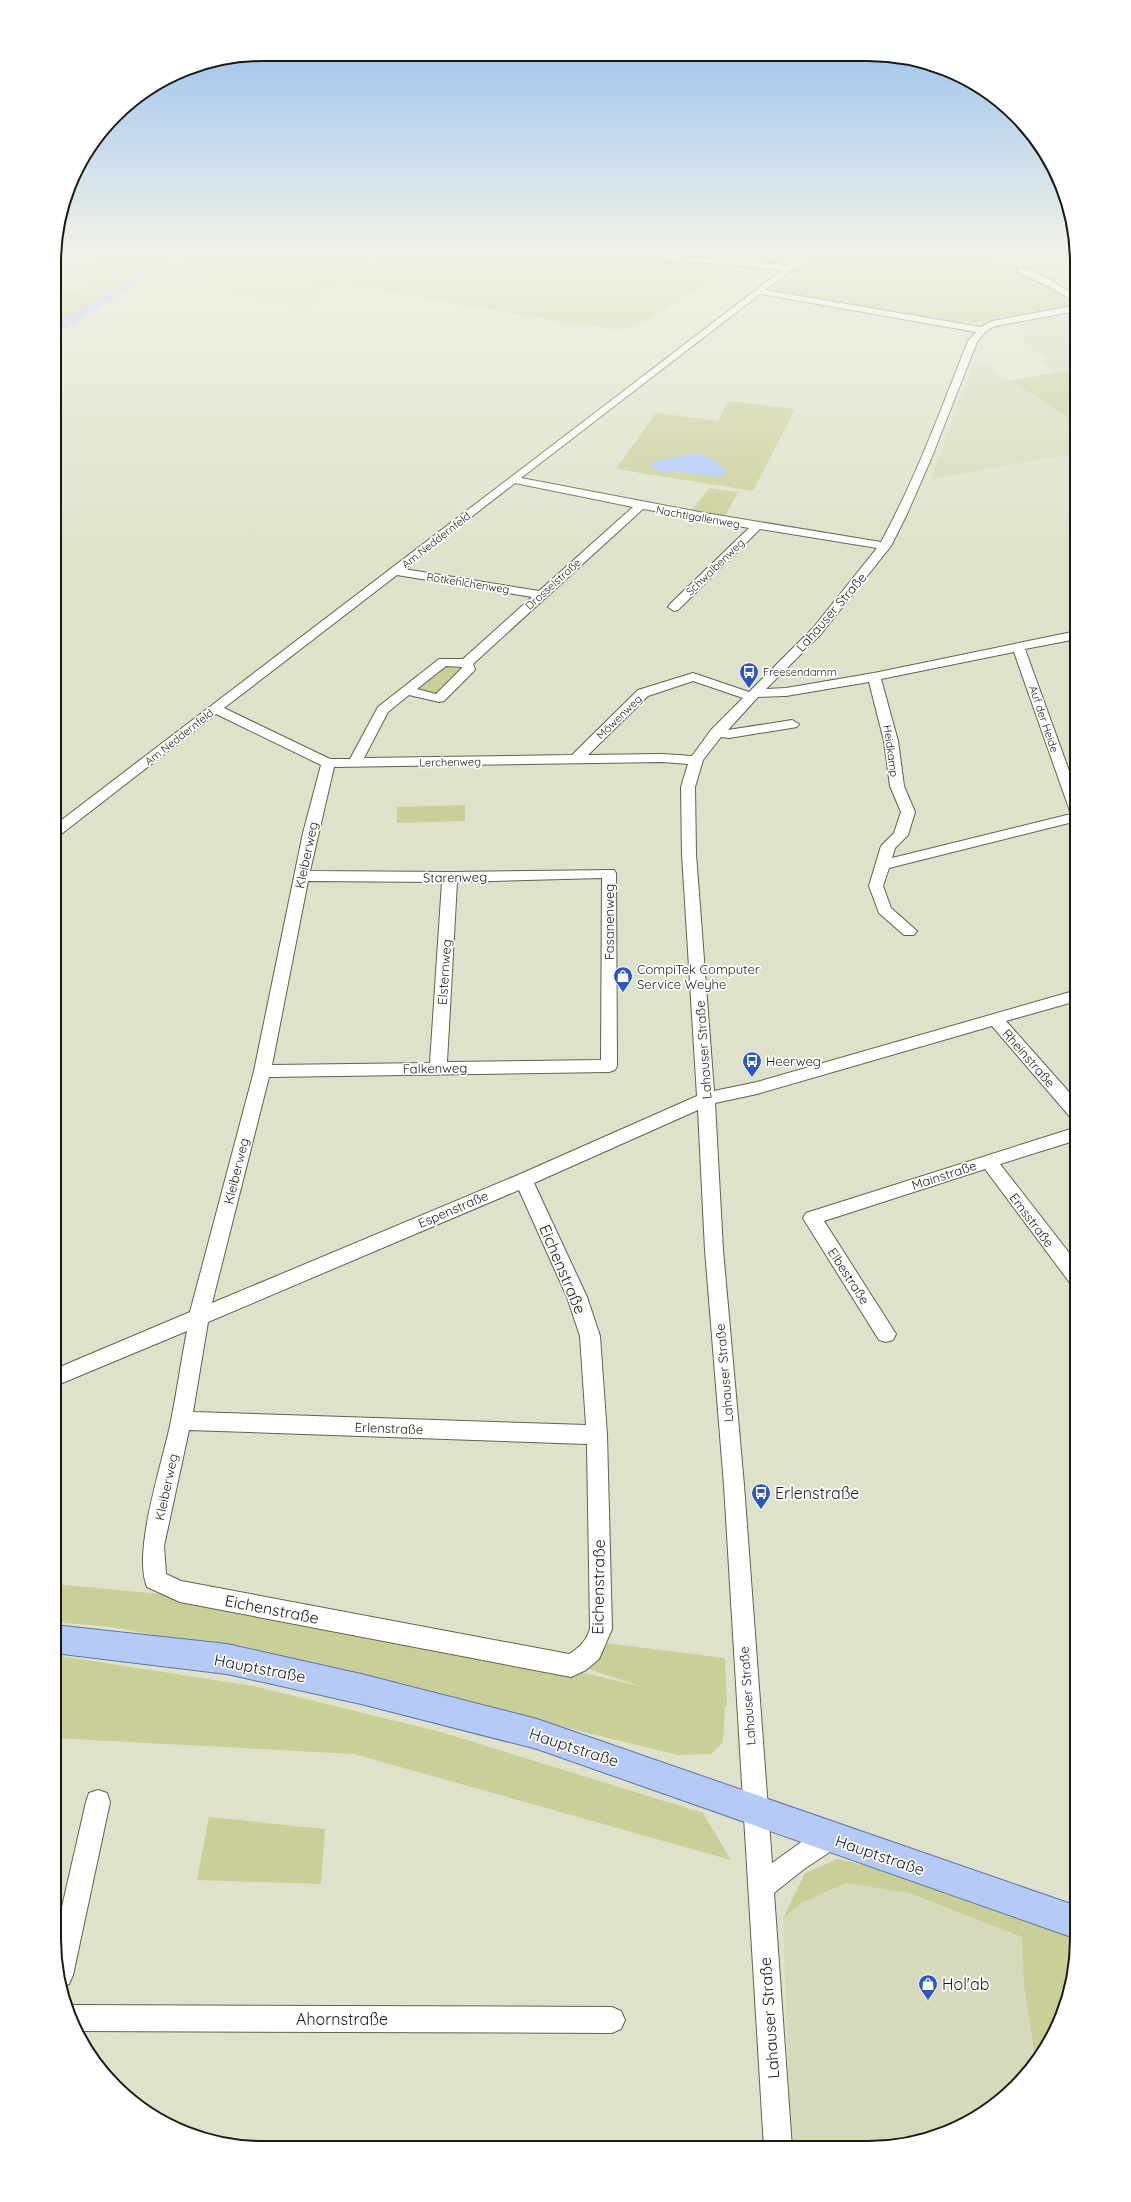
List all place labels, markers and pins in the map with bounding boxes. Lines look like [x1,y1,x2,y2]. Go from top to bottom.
bus stop icon: Freesendamm [738,661,760,689]
place label: Freesendamm [763,665,837,679]
place label: CompiTek Computer Service Weyhe [637,961,760,992]
shop icon: CompiTek Computer Service Weyhe [612,965,634,993]
bus stop icon: Heerweg [741,1050,763,1078]
place label: Heerweg [766,1053,821,1069]
bus stop icon: Erlenstraße [750,1482,772,1510]
place label: Erlenstraße [775,1483,859,1503]
shop icon: Hol'ab [917,1973,939,2001]
place label: Hol'ab [942,1974,989,1994]

